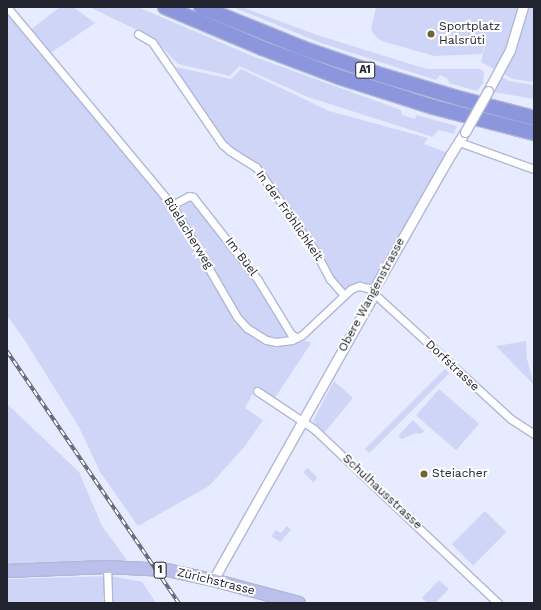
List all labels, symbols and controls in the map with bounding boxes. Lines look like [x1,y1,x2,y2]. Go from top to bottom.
place label: Sportplatz Halsrüti [439,20,500,48]
marker: Sportplatz Halsrüti [426,29,436,39]
road number: A1 [355,61,375,79]
street label: In der Fröhlichkeit [252,168,326,264]
street label: Büelacherweg [160,195,216,271]
street label: Im Büel [222,235,260,279]
street label: Obere Wangenstrasse [336,235,408,355]
street label: Dorfstrasse [422,338,482,394]
street label: Schulhausstrasse [339,452,425,532]
place label: Steiacher [432,467,488,481]
marker: Steiacher [419,469,429,479]
road number: 1 [153,561,167,579]
street label: Zürichstrasse [176,565,256,599]

